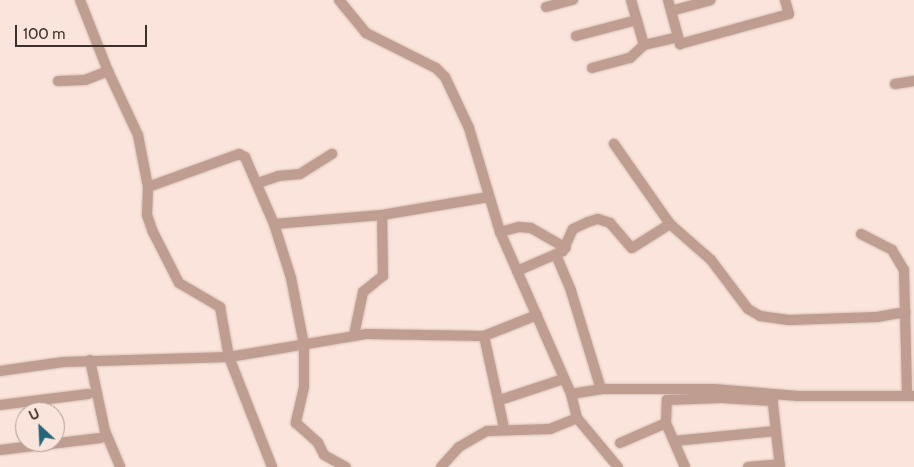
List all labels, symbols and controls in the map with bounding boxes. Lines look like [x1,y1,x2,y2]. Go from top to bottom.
scale bar [18,15,150,47]
text: 100 m [23,25,65,43]
north arrow [15,402,65,452]
text: U [26,404,42,425]

